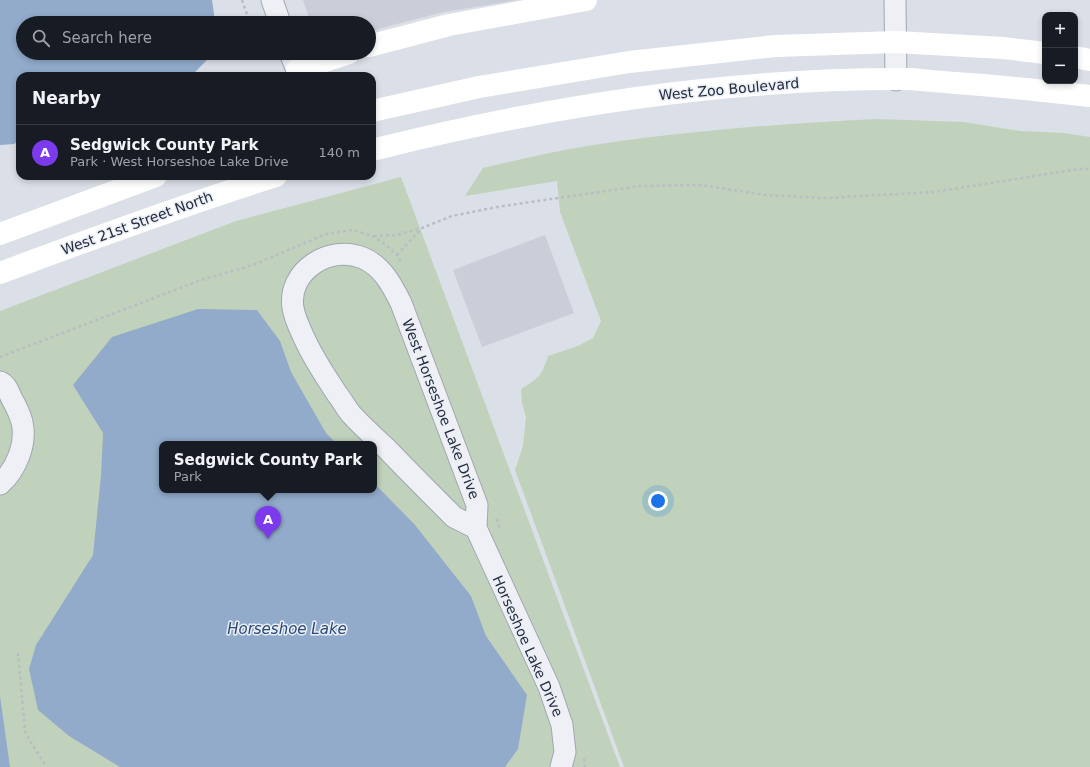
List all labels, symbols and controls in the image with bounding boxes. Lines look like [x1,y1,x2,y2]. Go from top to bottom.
map controls [1042,12,1078,84]
button: + [1042,12,1078,48]
search box [16,16,376,60]
icon: search [30,27,52,49]
text: Search here [62,29,152,47]
button: − [1042,48,1078,84]
street label: West Zoo Boulevard [658,75,800,103]
text: Nearby [32,88,101,108]
text: Sedgwick County Park [70,136,258,154]
text: A [40,145,50,160]
text: 140 m [318,145,360,160]
text: Park · West Horseshoe Lake Drive [70,154,289,169]
street label: West 21st Street North [59,188,215,258]
street label: West Horseshoe Lake Drive [399,317,483,501]
popup [159,441,377,493]
text: Sedgwick County Park [174,451,362,469]
text: Park [174,469,202,484]
your location [648,491,668,511]
pin: A [255,506,281,539]
street label: Horseshoe Lake Drive [490,573,566,719]
water label: Horseshoe Lake [227,620,347,638]

